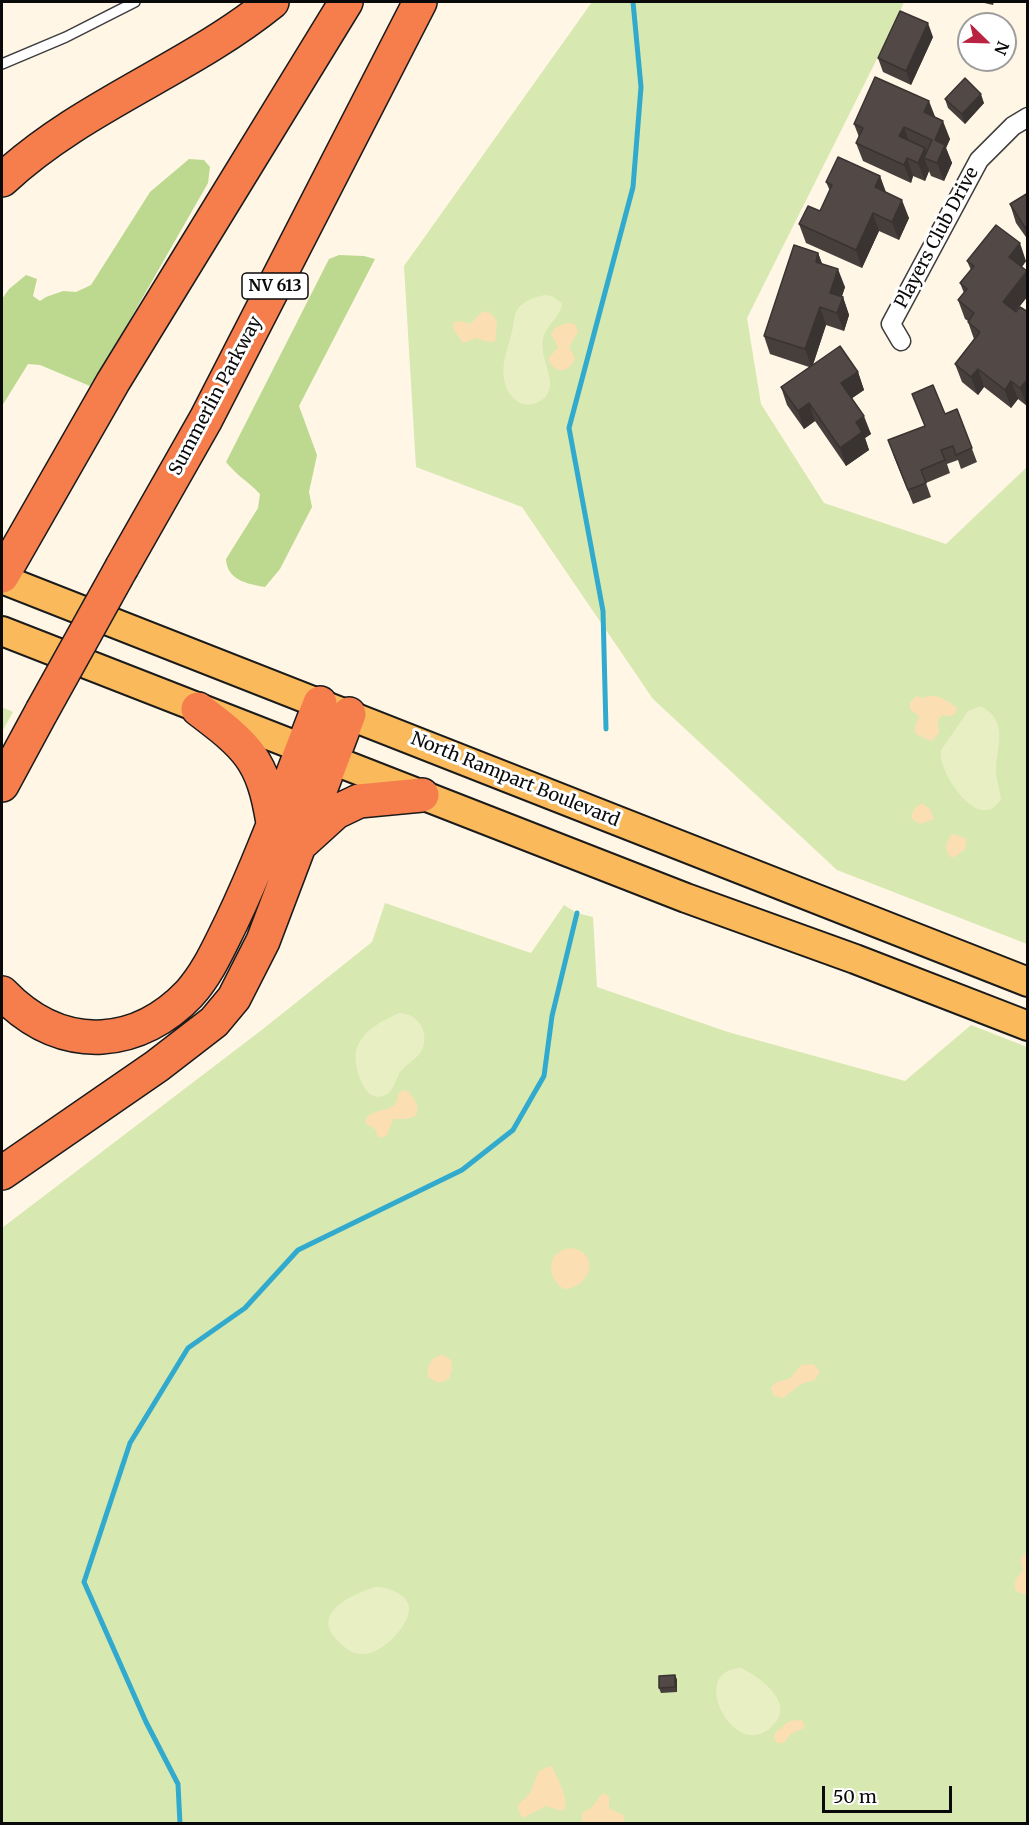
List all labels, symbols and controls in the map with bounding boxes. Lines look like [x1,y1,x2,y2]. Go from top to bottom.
north arrow [957,12,1017,72]
text: N [990,39,1013,58]
street label: Players Club Drive [891,164,983,312]
road number: NV 613 [242,273,308,299]
street label: Summerlin Parkway [165,313,267,479]
street label: North Rampart Boulevard [408,728,622,832]
scale bar [825,1774,956,1812]
text: 50 m [833,1785,877,1808]

